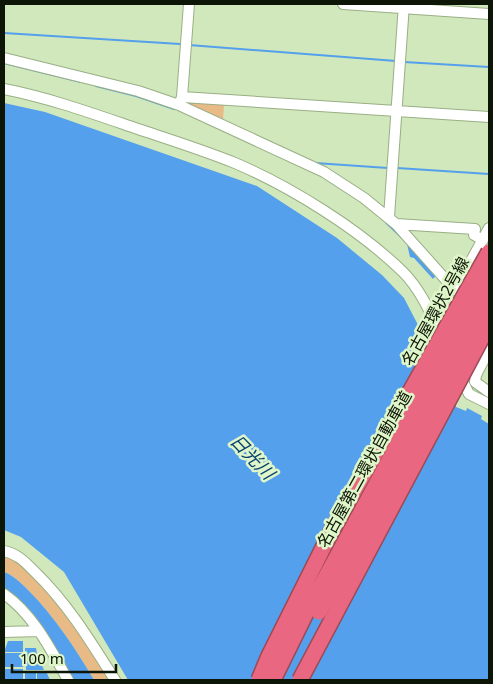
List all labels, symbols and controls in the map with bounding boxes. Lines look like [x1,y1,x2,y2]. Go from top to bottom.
street label: 名古屋環状2号線 [396,253,474,369]
street label: 名古屋第二環状自動車道 [312,387,416,551]
water label: 日光川 [225,429,281,486]
scale bar [12,642,116,674]
text: 100 m [20,648,64,668]

